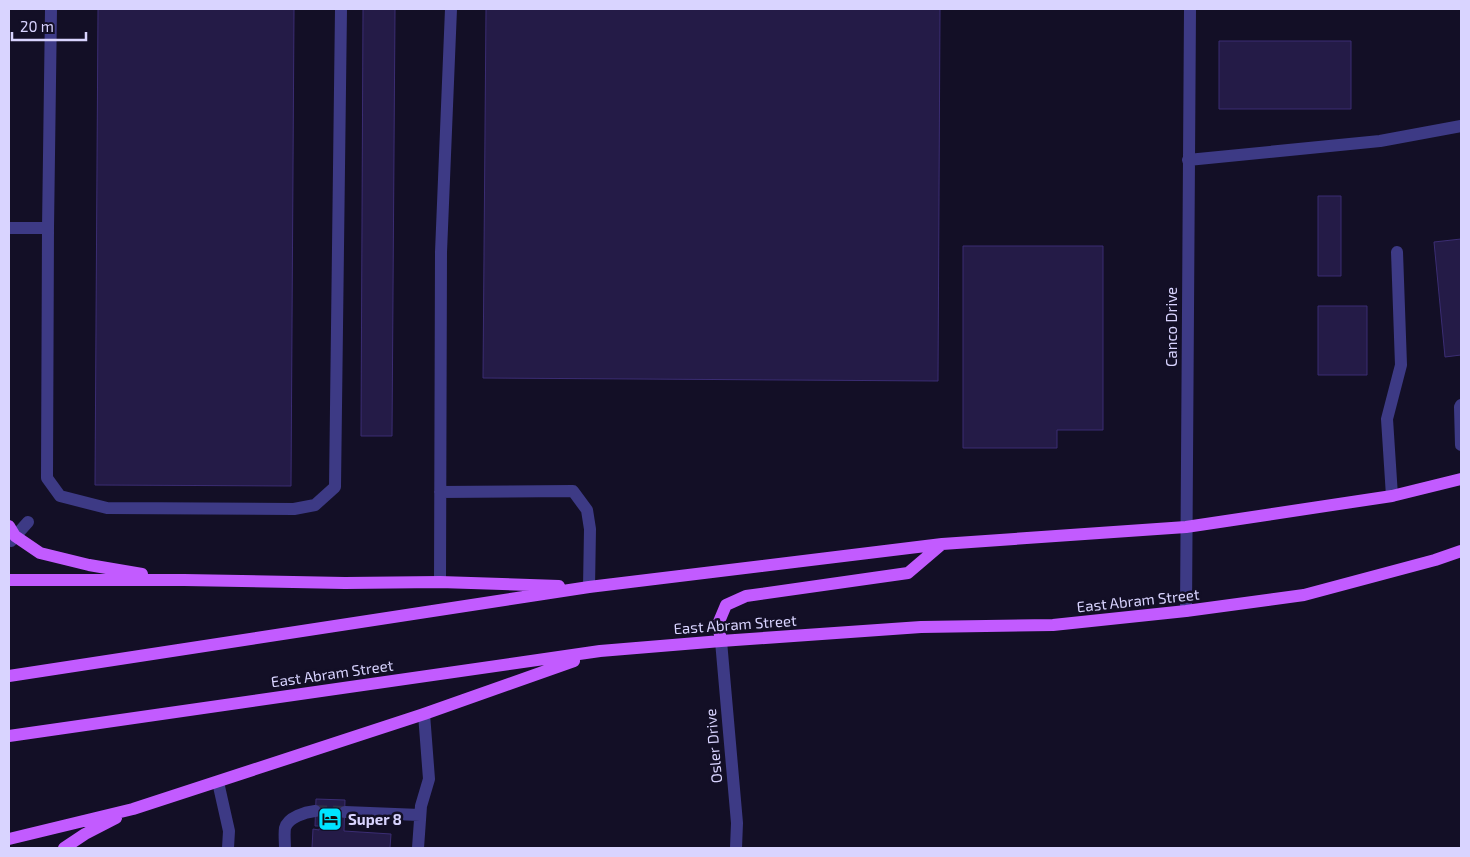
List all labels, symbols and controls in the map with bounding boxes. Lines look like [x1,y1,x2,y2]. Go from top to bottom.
scale bar [12,10,86,42]
text: 20 m [20,17,54,35]
street label: Canco Drive [1162,287,1180,367]
street label: East Abram Street [1076,585,1201,615]
street label: East Abram Street [673,611,797,637]
street label: East Abram Street [270,655,395,690]
street label: Osler Drive [701,708,725,784]
hotel icon: Super 8 [317,806,343,832]
place label: Super 8 [348,810,402,828]

